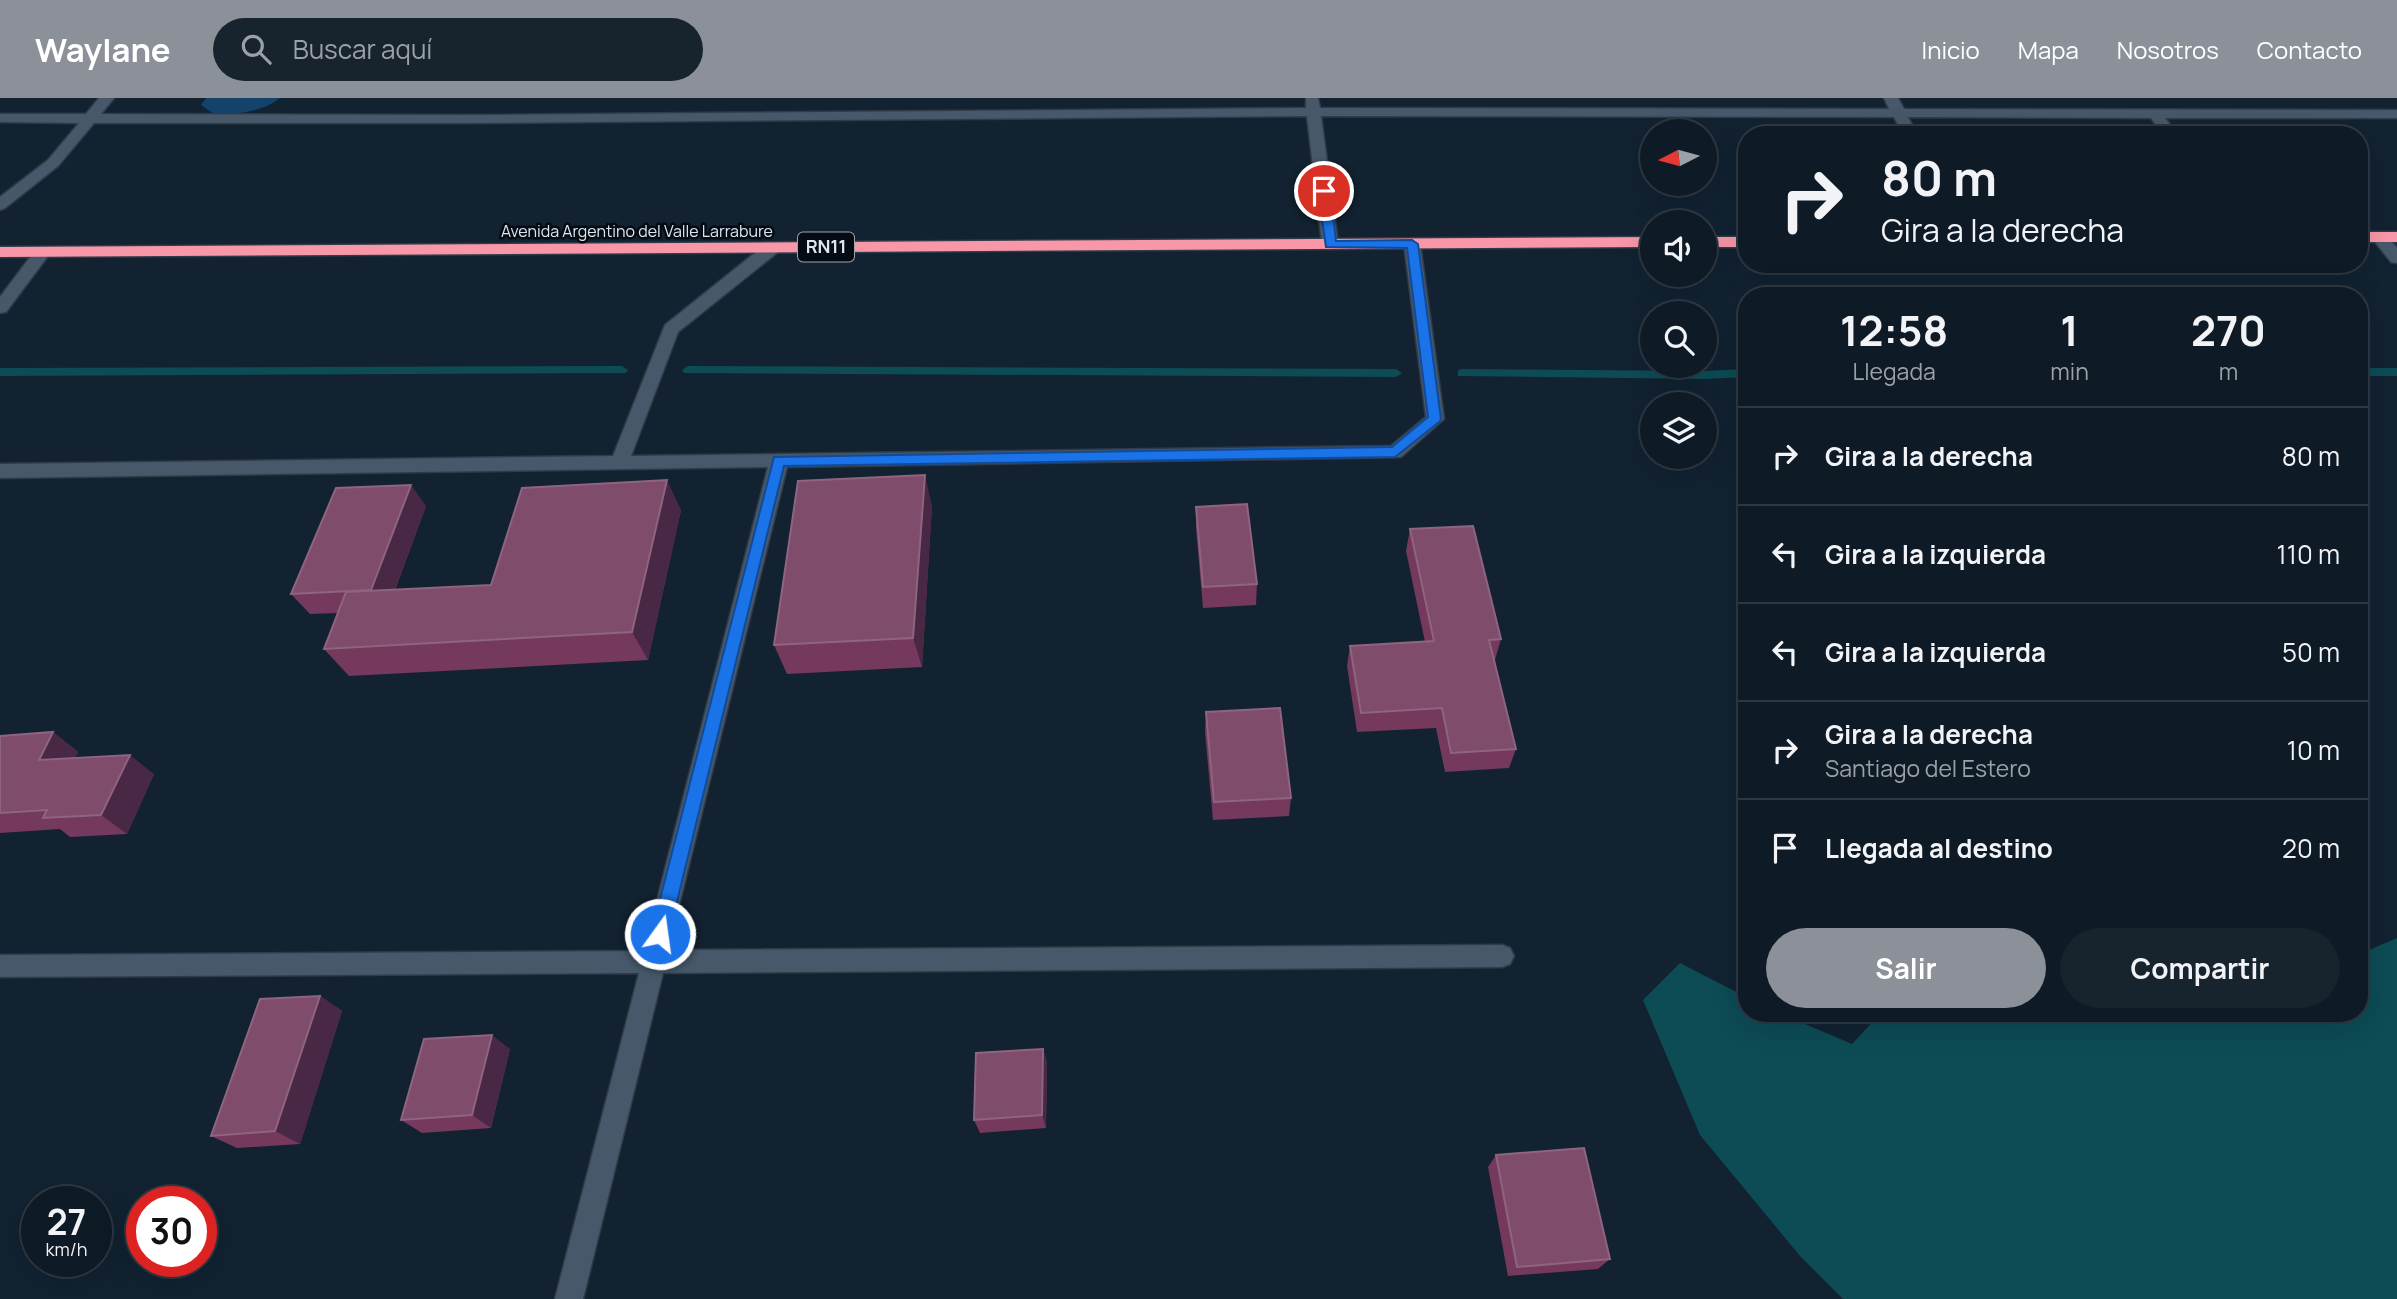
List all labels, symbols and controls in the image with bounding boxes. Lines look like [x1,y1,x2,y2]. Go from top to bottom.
search box [213,18,703,81]
text: Waylane [35,27,171,72]
icon: search [237,30,275,68]
text: Buscar aquí [293,31,432,67]
text: Inicio [1922,33,1980,66]
text: Mapa [2018,33,2079,66]
text: Nosotros [2117,33,2219,66]
text: Contacto [2257,33,2362,66]
north arrow [1640,119,1717,196]
map controls [1640,119,1717,469]
text: 80 m [1881,144,1997,211]
icon: right [1766,154,1857,245]
pin [1294,161,1354,221]
icon: arrive [1305,172,1343,210]
text: Gira a la derecha [1881,208,2124,252]
button: sound [1640,210,1717,287]
street label: Avenida Argentino del Valle Larrabure [501,220,773,242]
road number: RN11 [798,232,854,262]
button: search [1640,301,1717,378]
text: 12:58 [1840,301,1948,359]
text: 1 [2060,301,2079,359]
text: 270 [2191,301,2266,359]
text: Llegada [1852,355,1936,387]
text: min [2050,355,2089,387]
text: m [2219,355,2238,387]
button: layers [1640,392,1717,469]
icon: right [1766,437,1804,475]
text: Gira a la derecha [1825,438,2033,474]
text: 80 m [2282,438,2340,474]
icon: left [1766,535,1804,573]
text: Gira a la izquierda [1825,536,2046,572]
text: 110 m [2277,536,2340,572]
icon: left [1766,633,1804,671]
text: Gira a la izquierda [1825,634,2046,670]
text: 50 m [2282,634,2340,670]
text: Gira a la derecha [1825,716,2033,752]
icon: right [1766,731,1804,769]
text: 10 m [2287,732,2340,768]
text: Santiago del Estero [1825,752,2031,784]
icon: arrive [1766,829,1804,867]
text: Llegada al destino [1825,830,2053,866]
text: 20 m [2282,830,2340,866]
position arrow [623,897,697,971]
button: Salir [1766,928,2046,1008]
button: Compartir [2060,928,2340,1008]
speed limit sign: 30 [126,1186,217,1277]
text: 27 [47,1198,86,1246]
text: km/h [46,1237,87,1261]

